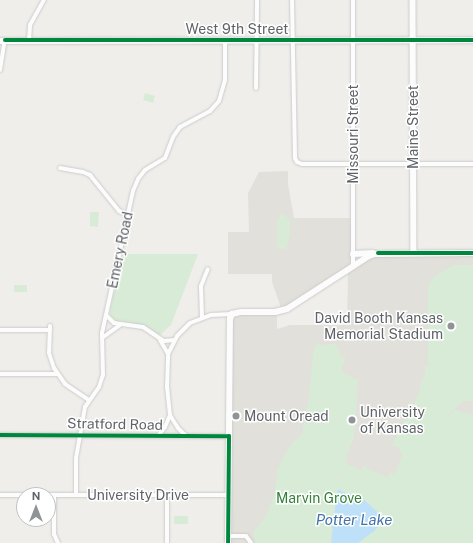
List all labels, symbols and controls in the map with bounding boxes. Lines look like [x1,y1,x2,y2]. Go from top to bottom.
street label: West 9th Street [186,21,288,37]
street label: Missouri Street [345,84,361,184]
street label: Maine Street [405,85,421,169]
street label: Emery Road [104,210,136,290]
place label: David Booth Kansas Memorial Stadium [315,310,443,342]
marker: David Booth Kansas Memorial Stadium [446,321,456,331]
place label: University of Kansas [360,404,425,436]
place label: Mount Oread [244,408,329,424]
marker: Mount Oread [231,411,241,421]
street label: Stratford Road [67,415,163,433]
marker: University of Kansas [347,415,357,425]
north arrow [16,487,56,527]
street label: University Drive [87,487,189,503]
text: N [32,490,40,502]
park label: Marvin Grove [276,490,362,506]
water label: Potter Lake [316,511,392,529]

